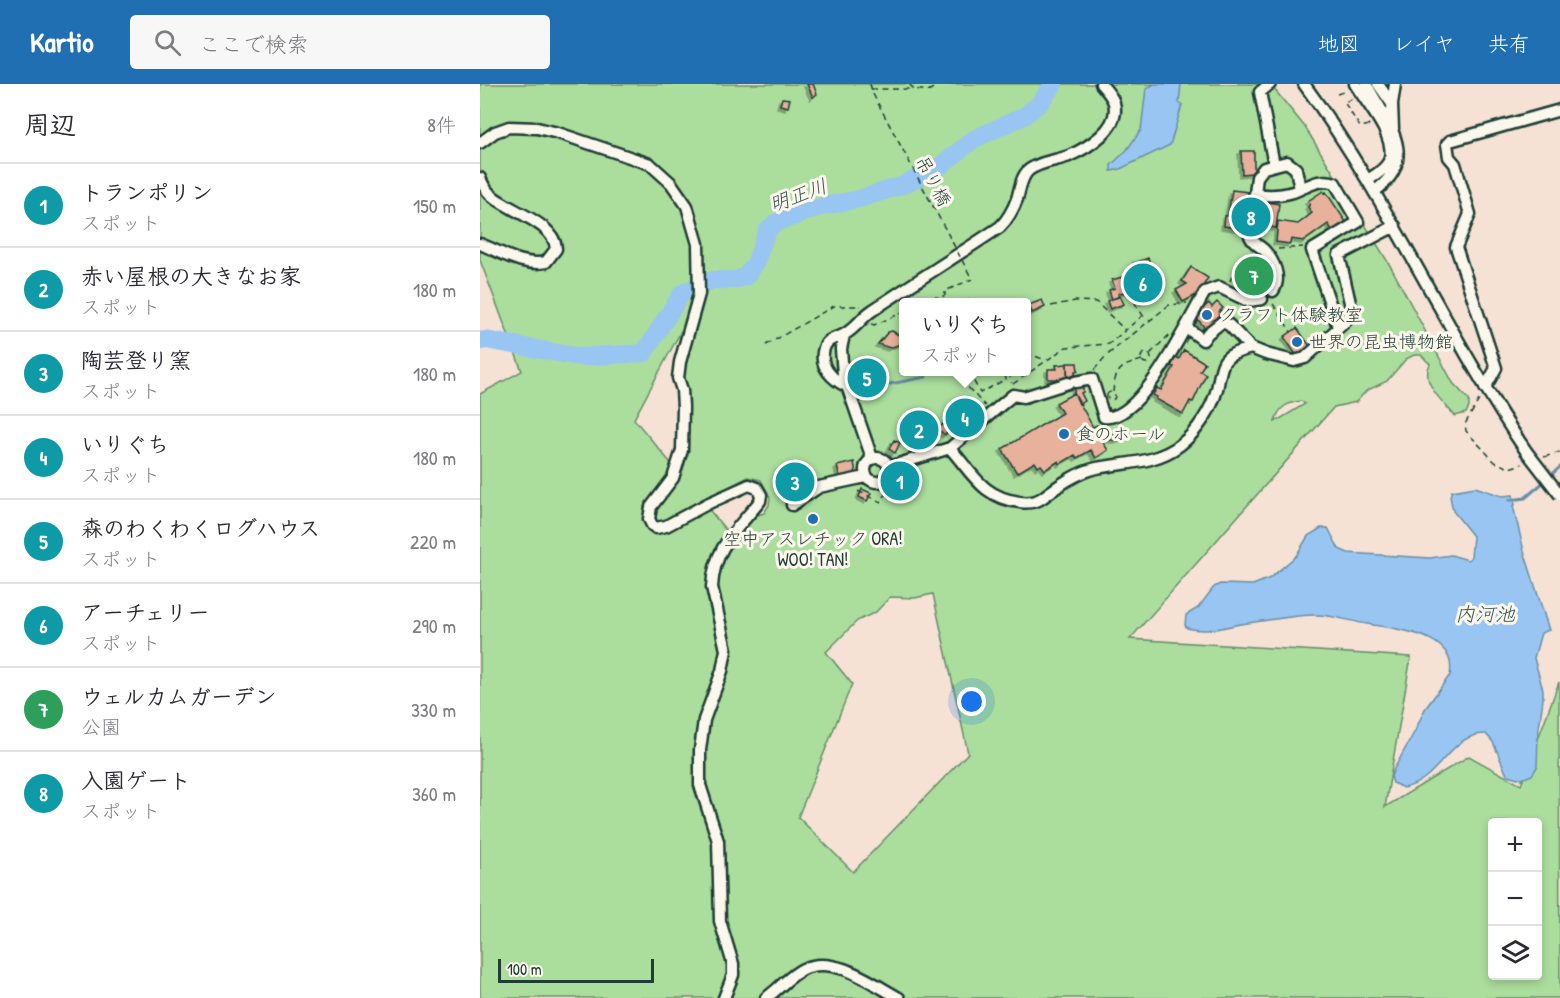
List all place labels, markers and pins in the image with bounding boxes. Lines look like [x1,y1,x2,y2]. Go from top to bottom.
pin: 8 [1232,194,1270,240]
pin: 7 [1234,254,1274,298]
pin: 6 [1124,260,1162,306]
place label: クラフト体験教室 [1219,302,1363,327]
marker: クラフト体験教室 [1200,308,1214,322]
place label: 世界の昆虫博物館 [1309,329,1453,354]
marker: 世界の昆虫博物館 [1290,335,1304,349]
pin: 5 [848,356,886,400]
pin: 4 [946,396,984,440]
pin: 2 [900,408,938,452]
place label: 食のホール [1076,421,1165,446]
marker: 食のホール [1057,427,1071,441]
pin: 1 [880,458,920,504]
pin: 3 [776,460,814,504]
marker: 空中アスレチック ORA! WOO! TAN! [806,512,820,526]
place label: 空中アスレチック ORA! WOO! TAN! [723,526,903,572]

